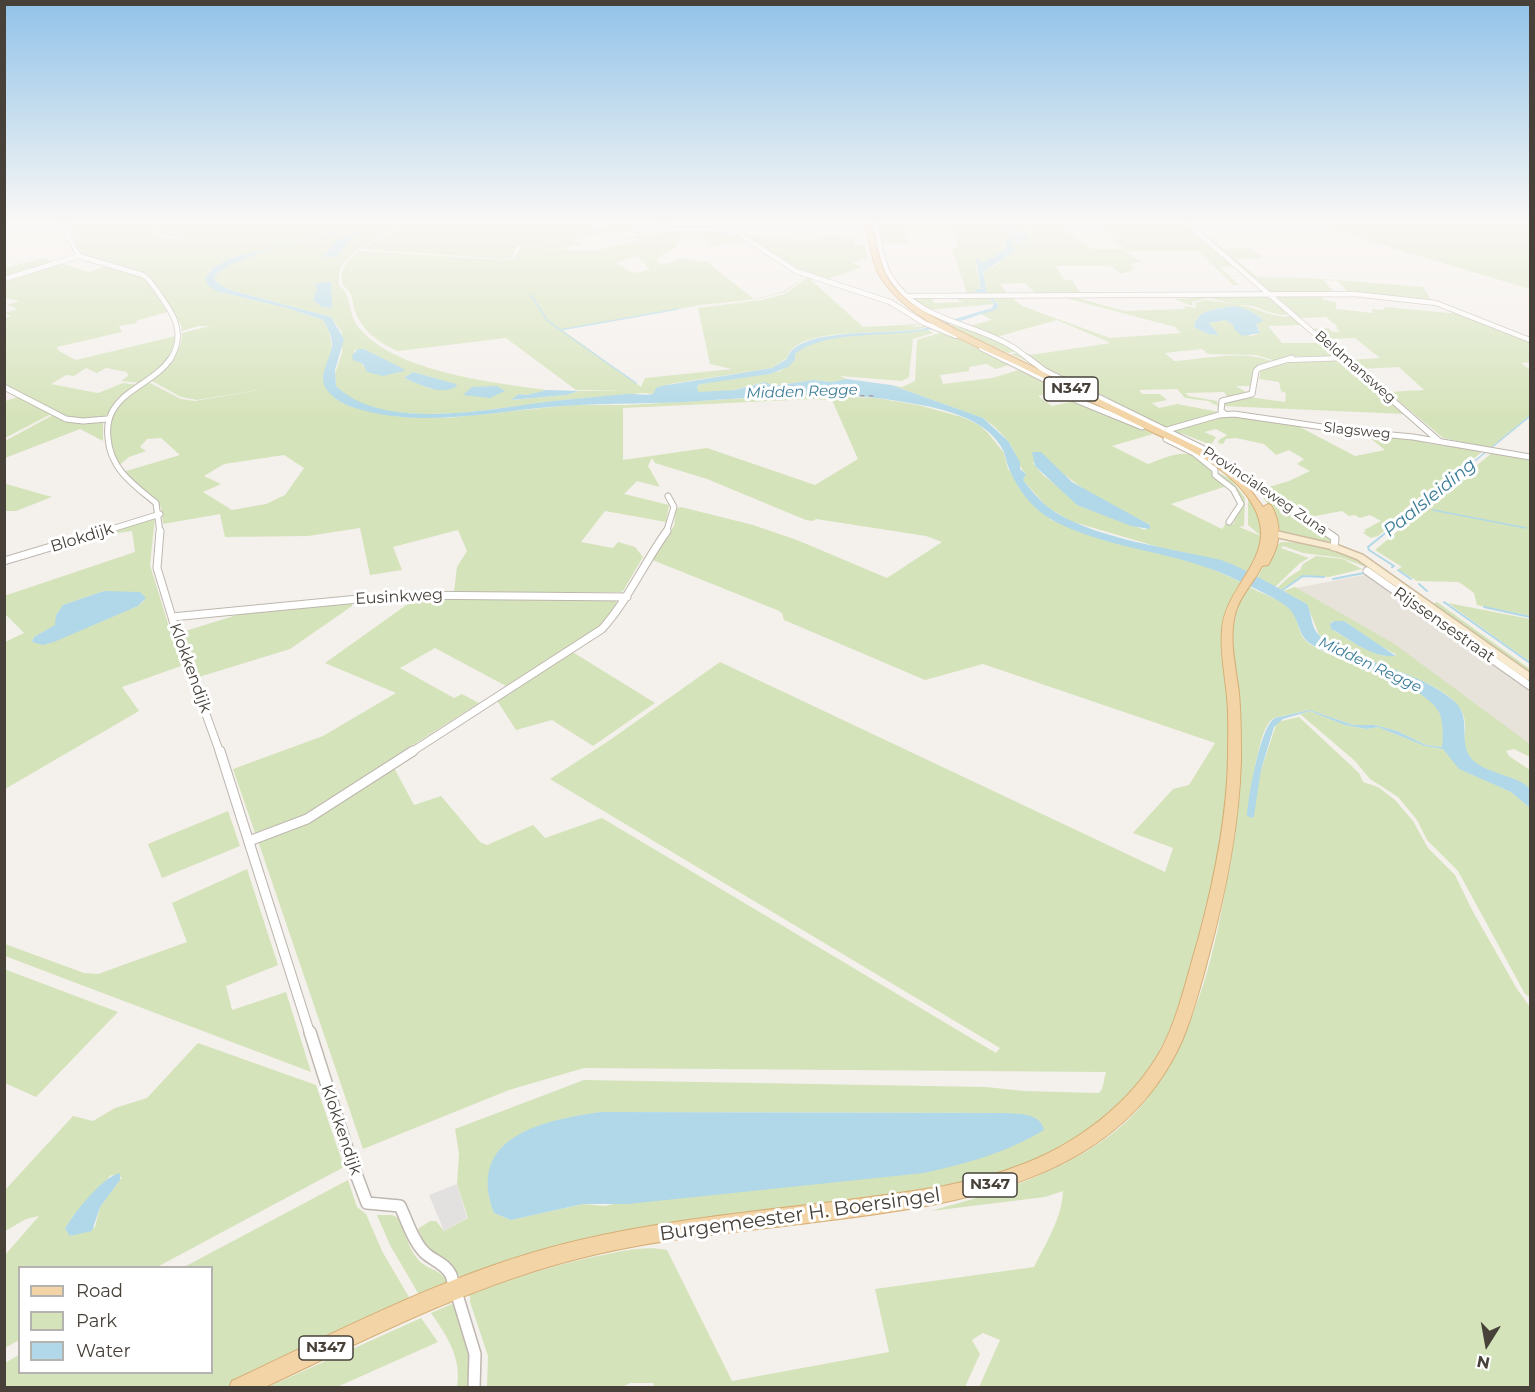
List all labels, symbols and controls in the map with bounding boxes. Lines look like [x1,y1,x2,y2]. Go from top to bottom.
street label: Beldmansweg [1311,327,1399,407]
road number: N347 [1044,377,1098,401]
water label: Midden Regge [746,381,858,403]
street label: Slagsweg [1323,419,1391,443]
street label: Provincialeweg Zuna [1200,443,1330,539]
water label: Paalsleiding [1379,454,1481,542]
street label: Blokdijk [48,519,116,557]
street label: Rijssensestraat [1390,583,1498,667]
street label: Eusinkweg [355,585,443,609]
street label: Klokkendijk [165,621,215,715]
water label: Midden Regge [1316,633,1424,697]
street label: Klokkendijk [317,1082,365,1178]
road number: N347 [963,1173,1017,1197]
street label: Burgemeester H. Boersingel [658,1183,942,1247]
legend [18,1266,213,1374]
text: Road [76,1280,123,1302]
text: Park [76,1310,117,1332]
north arrow [1457,1314,1517,1374]
road number: N347 [299,1336,353,1360]
text: Water [76,1340,131,1362]
text: N [1475,1352,1492,1373]

